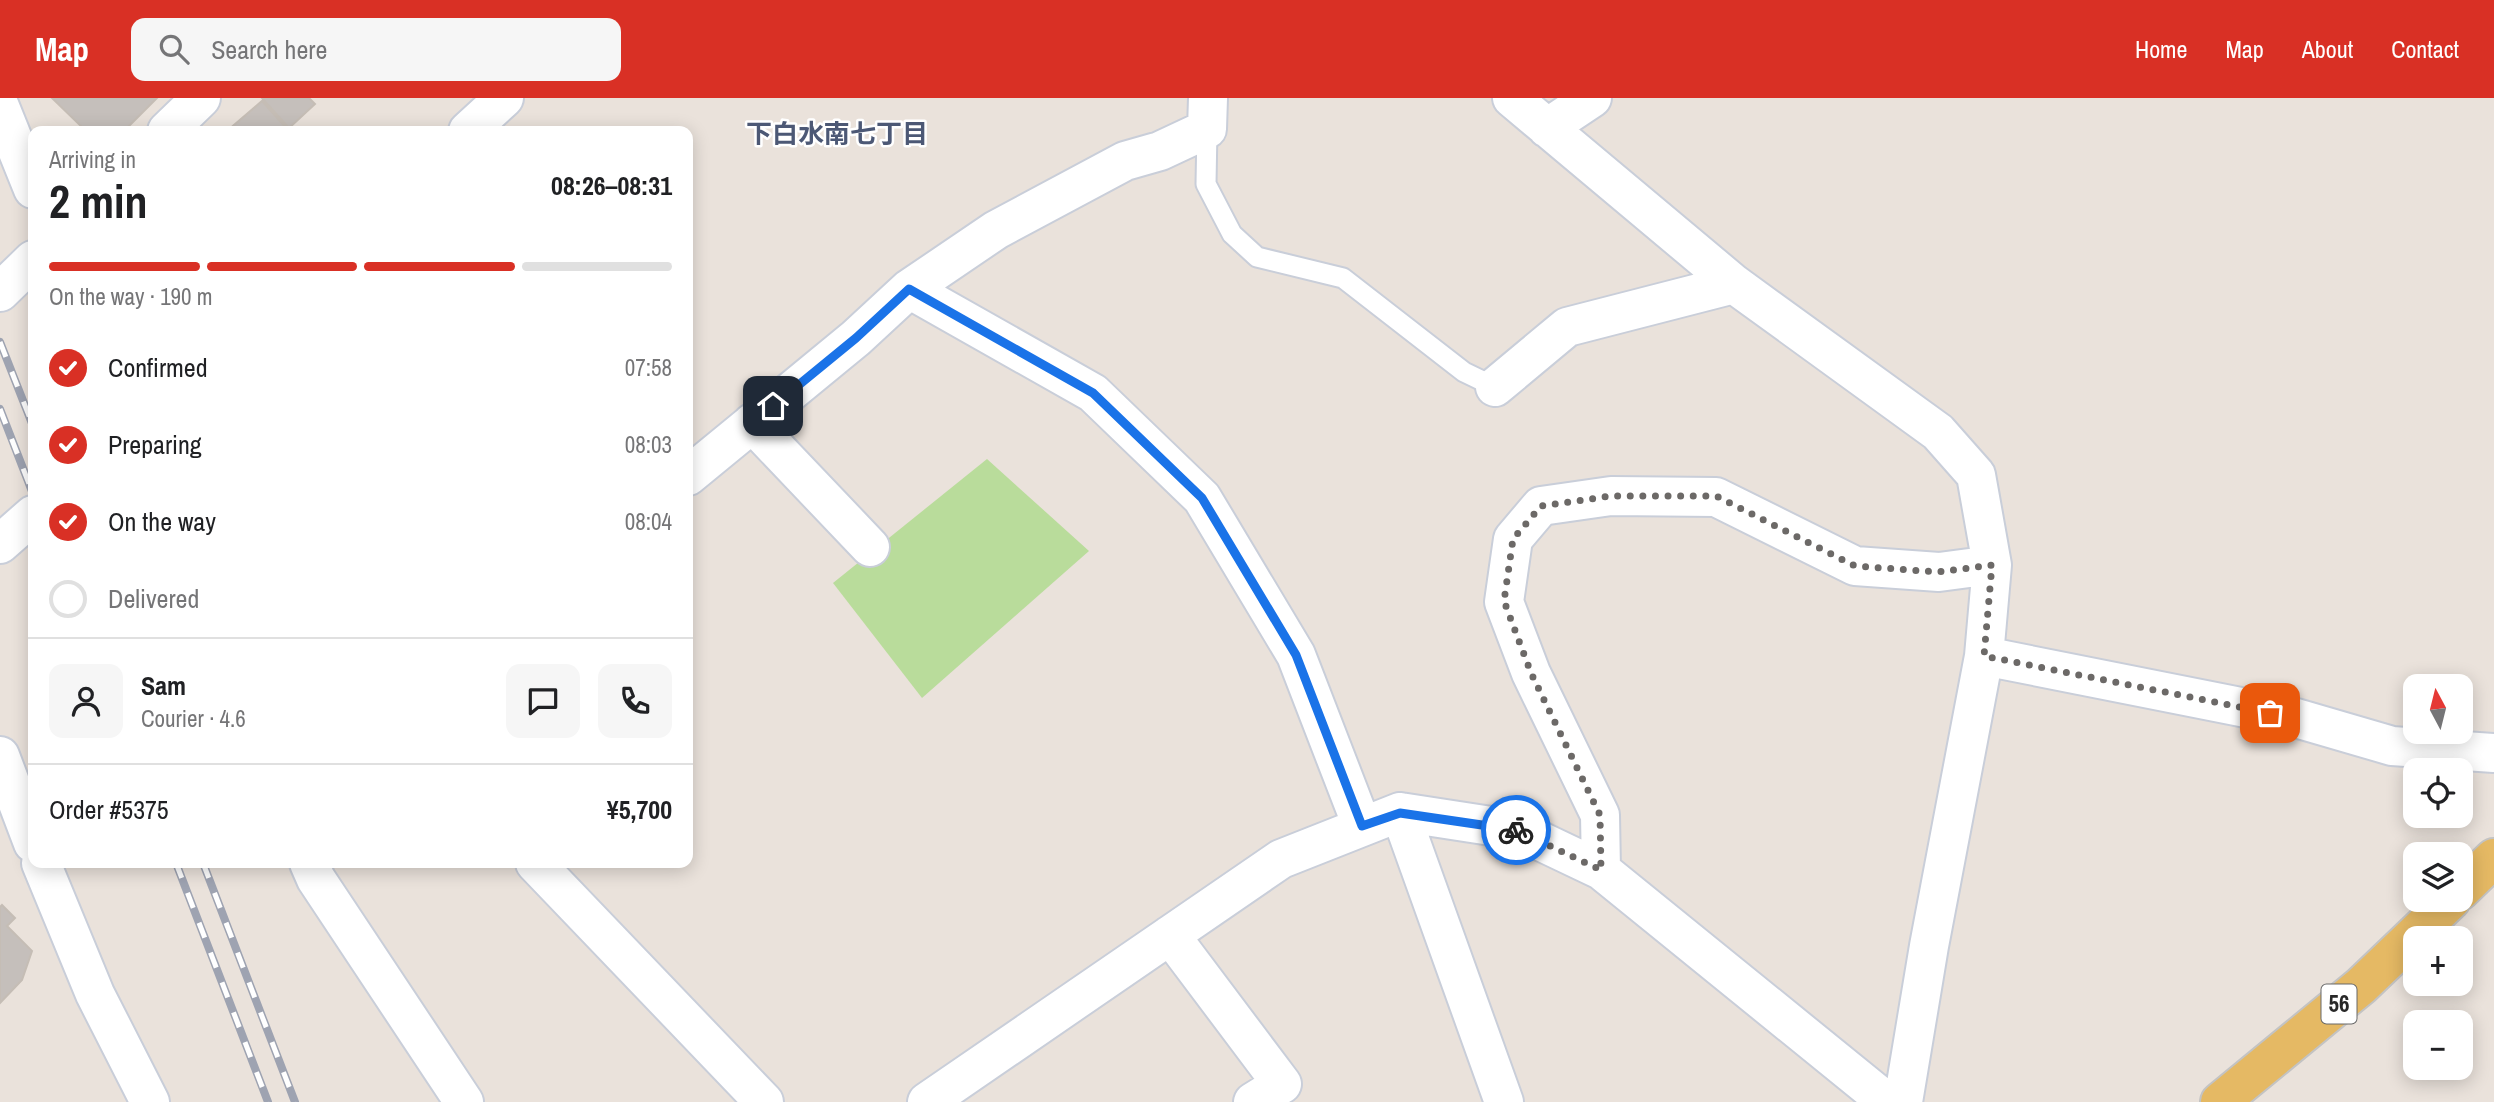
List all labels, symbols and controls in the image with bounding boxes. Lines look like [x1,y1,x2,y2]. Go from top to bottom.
search box [131,18,621,81]
text: Map [35,27,89,71]
icon: search [155,30,193,68]
text: Search here [211,32,327,67]
text: Home [2135,33,2187,65]
text: Map [2225,33,2264,65]
text: About [2302,33,2353,65]
text: Contact [2391,33,2459,65]
district label: 下白水南七丁目 [746,116,928,151]
text: Arriving in [49,144,136,175]
text: 08:26–08:31 [551,168,672,203]
text: 2 min [49,170,148,232]
text: On the way · 190 m [49,281,213,312]
icon: check [49,349,87,387]
text: Confirmed [108,350,208,385]
text: 07:58 [625,352,672,383]
pin [743,376,803,436]
icon: home [754,387,792,425]
icon: check [49,426,87,464]
text: Preparing [108,427,202,462]
text: 08:03 [625,429,672,460]
icon: check [49,503,87,541]
text: On the way [108,504,216,539]
text: 08:04 [625,506,672,537]
text: Delivered [108,581,199,616]
button: person [49,664,123,738]
button: chat [506,664,580,738]
button: phone [598,664,672,738]
text: Sam [141,668,186,703]
north arrow [2403,674,2473,744]
map controls [2403,674,2473,1080]
pin [2240,683,2300,743]
icon: bag [2251,694,2289,732]
text: Courier · 4.6 [141,703,246,734]
button: locate [2403,758,2473,828]
text: Order #5375 [49,792,169,827]
text: ¥5,700 [607,792,672,827]
courier [1481,795,1551,865]
icon: bike [1497,811,1535,849]
button: layers [2403,842,2473,912]
button: + [2403,926,2473,996]
road number: 56 [2322,984,2356,1023]
button: − [2403,1010,2473,1080]

